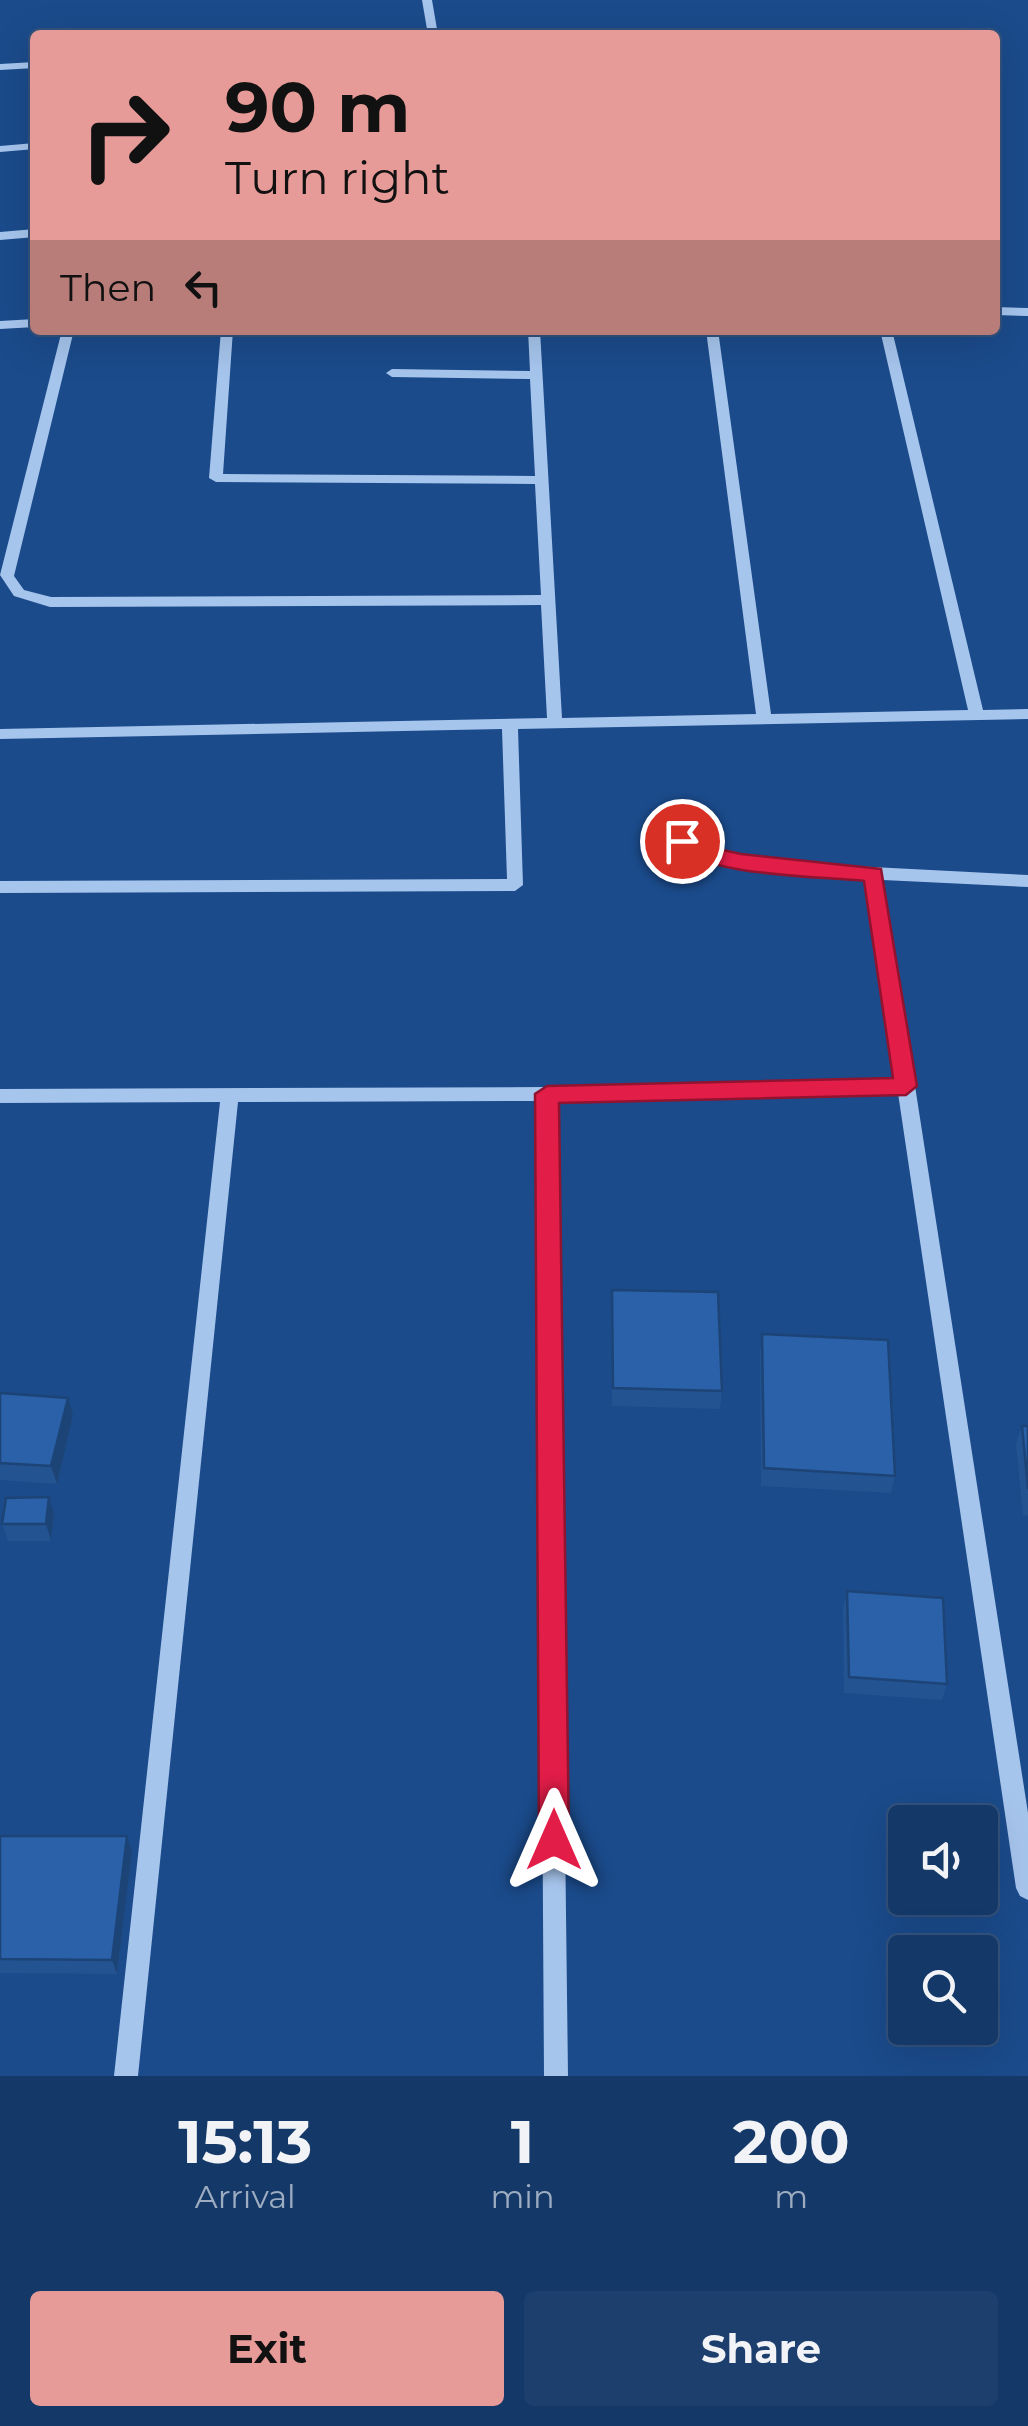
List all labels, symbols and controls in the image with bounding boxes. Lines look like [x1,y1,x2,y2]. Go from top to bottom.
text: 90 m [225,64,410,150]
icon: right [60,70,190,200]
text: Turn right [225,150,450,205]
icon: left [176,260,231,315]
text: Then [60,264,156,311]
pin [640,799,725,884]
icon: arrive [655,814,710,869]
position arrow [502,1788,606,1892]
map controls [888,1805,998,2045]
button: sound [888,1805,998,1915]
button: search [888,1935,998,2045]
text: 15:13 [178,2105,312,2178]
text: 1 [511,2105,534,2178]
text: 200 [733,2105,850,2178]
text: Arrival [195,2177,296,2216]
text: min [490,2177,555,2216]
text: m [774,2177,808,2216]
button: Exit [30,2291,504,2406]
button: Share [524,2291,998,2406]

